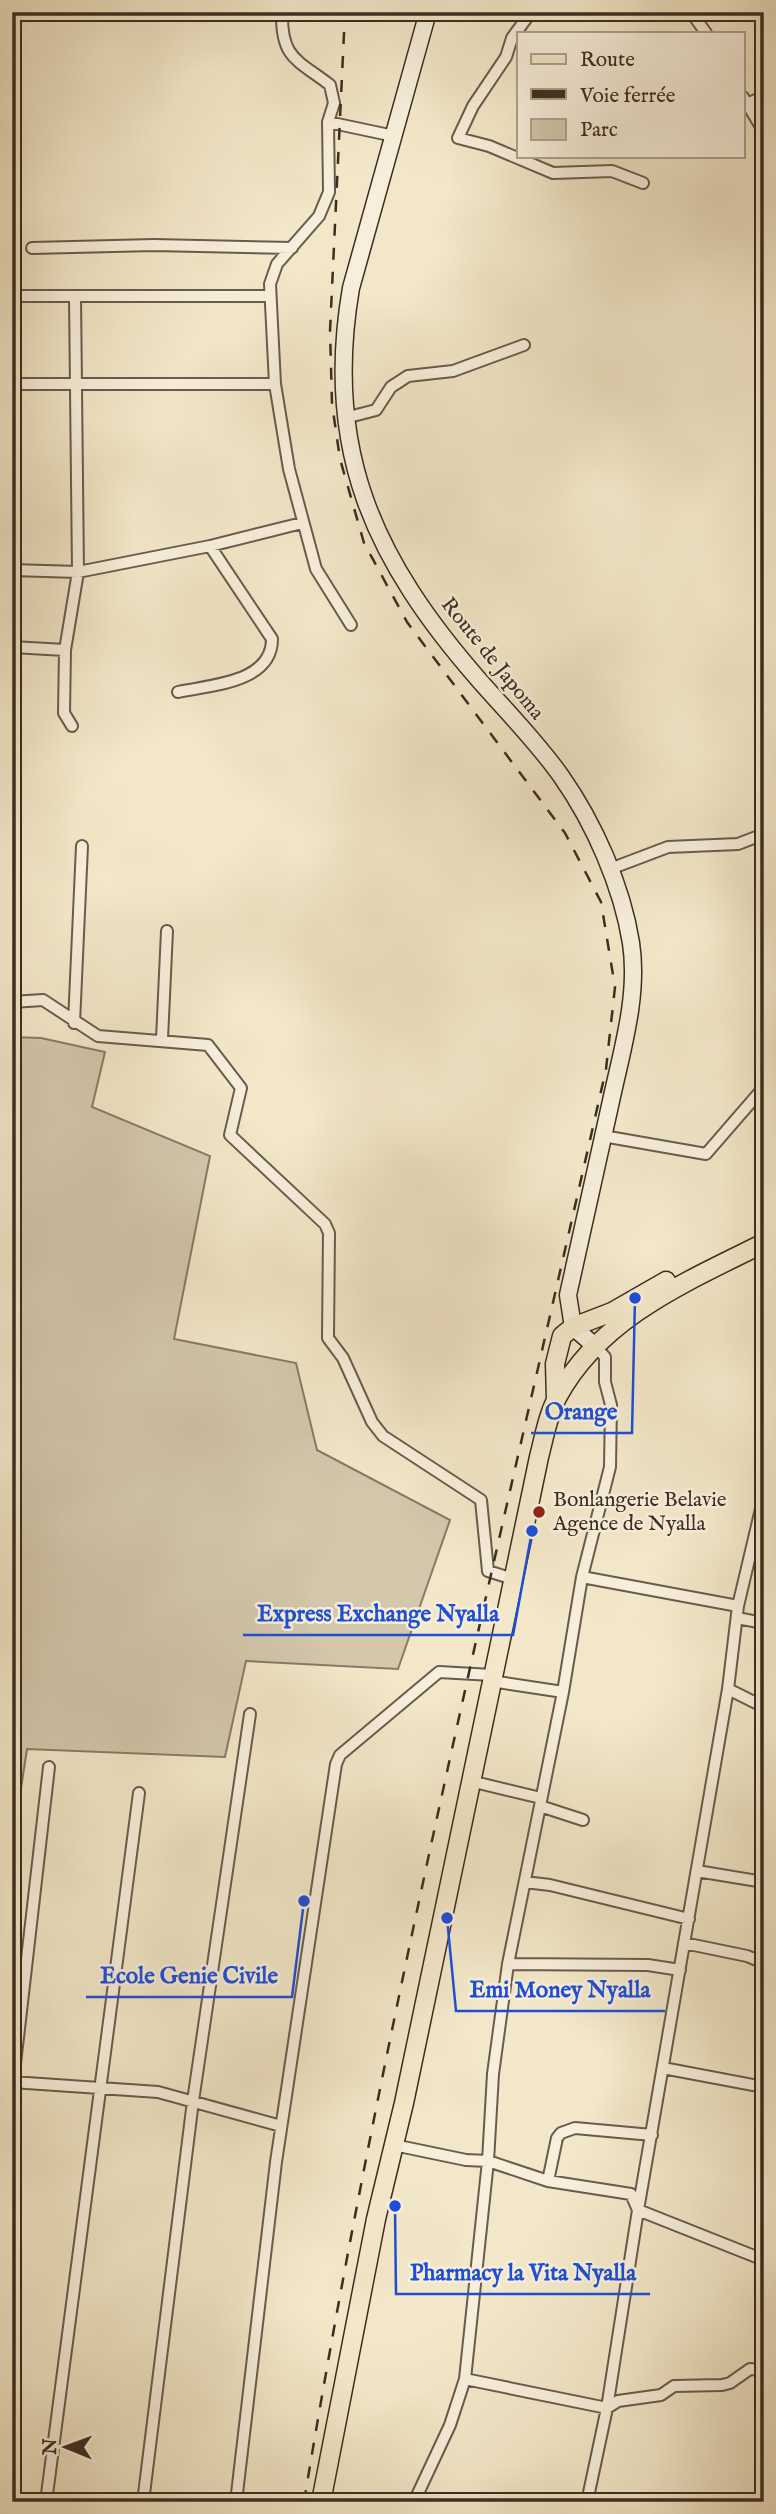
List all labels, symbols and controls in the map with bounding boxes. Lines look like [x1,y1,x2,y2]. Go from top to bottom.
legend [517,32,744,158]
text: Route [580,47,635,74]
text: Voie ferrée [579,83,676,110]
text: Parc [580,117,618,144]
street label: Route de Japoma [434,592,550,726]
callout: Orange [531,1389,632,1433]
text: Orange [545,1398,618,1427]
place label: Bonlangerie Belavie Agence de Nyalla [552,1487,727,1538]
marker: Bonlangerie Belavie Agence de Nyalla [531,1504,547,1520]
callout: Express Exchange Nyalla [243,1591,513,1635]
text: Express Exchange Nyalla [257,1600,500,1629]
callout: Ecole Genie Civile [86,1953,292,1997]
text: Ecole Genie Civile [100,1962,278,1991]
callout: Emi Money Nyalla [456,1967,665,2011]
text: Emi Money Nyalla [470,1976,651,2005]
callout: Pharmacy la Vita Nyalla [396,2250,650,2294]
text: Pharmacy la Vita Nyalla [410,2259,637,2288]
north arrow [32,2412,102,2482]
text: N [39,2438,63,2456]

